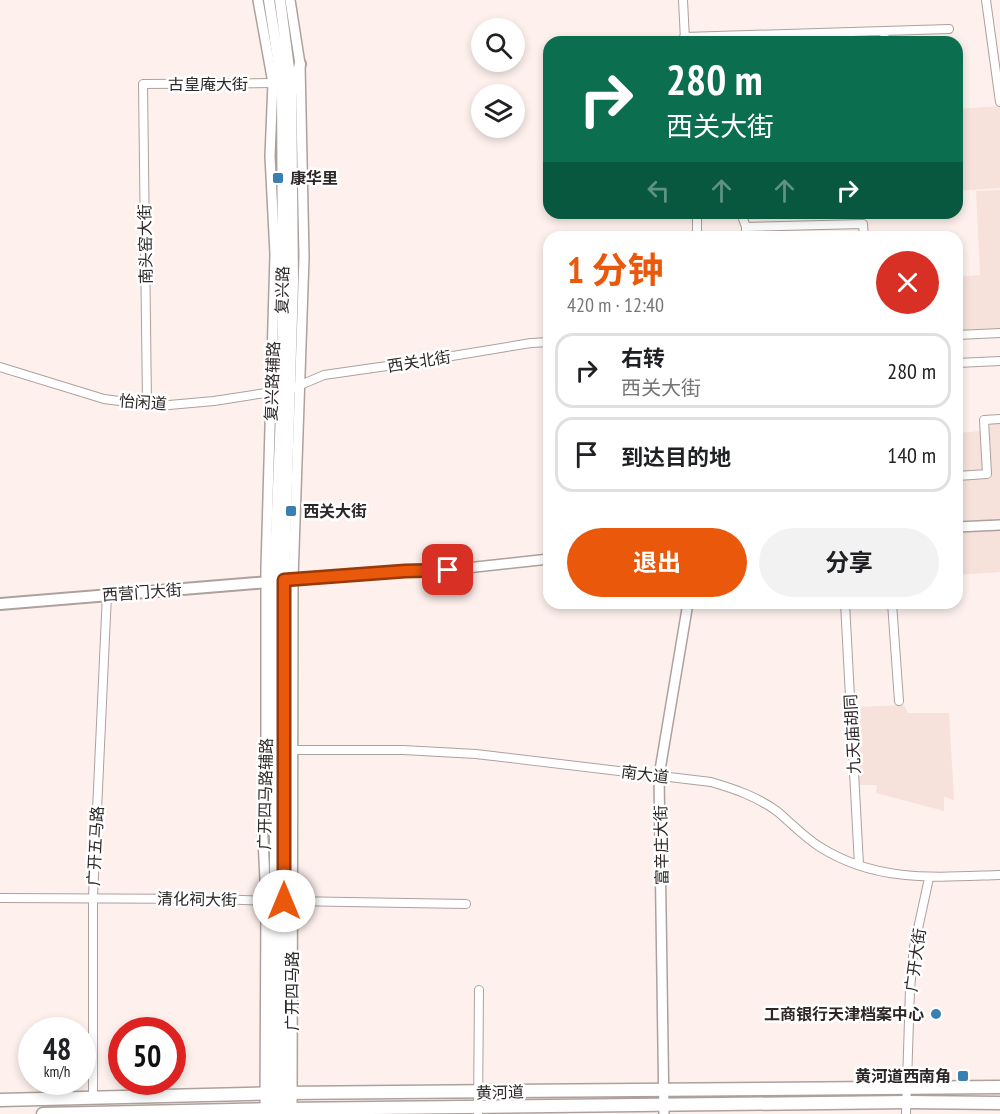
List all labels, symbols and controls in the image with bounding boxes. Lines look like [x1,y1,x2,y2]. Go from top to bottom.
map controls [471,18,525,138]
button: search [471,18,525,72]
text: 280 m [666,52,763,107]
icon: right [567,60,645,138]
street label: 古皇庵大街 [168,74,248,94]
button: layers [471,84,525,138]
text: 西关大街 [666,109,774,143]
place label: 康华里 [290,168,338,188]
marker: 康华里 [271,171,285,185]
icon: left [642,174,675,207]
icon: ahead [705,174,738,207]
icon: ahead [768,174,801,207]
icon: right [831,174,864,207]
street label: 南头窑大街 [134,204,156,284]
text: 1 分钟 [567,246,664,293]
button: close [876,251,939,314]
street label: 复兴路 [272,266,292,314]
text: 420 m · 12:40 [567,292,664,318]
street label: 复兴路辅路 [261,341,283,421]
text: 右转 [621,344,665,372]
street label: 西关北街 [386,346,452,376]
icon: right [570,354,603,387]
text: 280 m [887,357,936,385]
text: 西关大街 [621,375,701,401]
street label: 怡闲道 [118,390,168,414]
icon: arrive [570,438,603,471]
text: 140 m [887,441,936,469]
text: 到达目的地 [621,443,731,471]
place label: 西关大街 [303,501,367,521]
marker: 西关大街 [284,504,298,518]
button: 退出 [567,528,747,597]
button: 分享 [759,528,939,597]
pin [422,544,473,595]
icon: arrive [431,553,464,586]
street label: 西营门大街 [101,579,183,605]
street label: 九天庙胡同 [840,694,864,774]
street label: 广开四马路辅路 [254,738,276,850]
street label: 南大道 [620,761,670,787]
street label: 富辛庄大街 [650,805,672,885]
street label: 广开五马路 [83,806,107,886]
position arrow [252,869,316,933]
street label: 清化祠大街 [157,888,237,910]
street label: 广开大街 [901,927,929,993]
street label: 广开四马路 [282,951,302,1031]
place label: 工商银行天津档案中心 [764,1004,924,1024]
marker: 工商银行天津档案中心 [929,1007,943,1021]
speed limit sign: 50 [108,1017,186,1095]
text: 48 [43,1029,71,1068]
text: km/h [44,1062,70,1081]
place label: 黄河道西南角 [855,1066,951,1086]
marker: 黄河道西南角 [956,1069,970,1083]
street label: 黄河道 [476,1082,524,1102]

